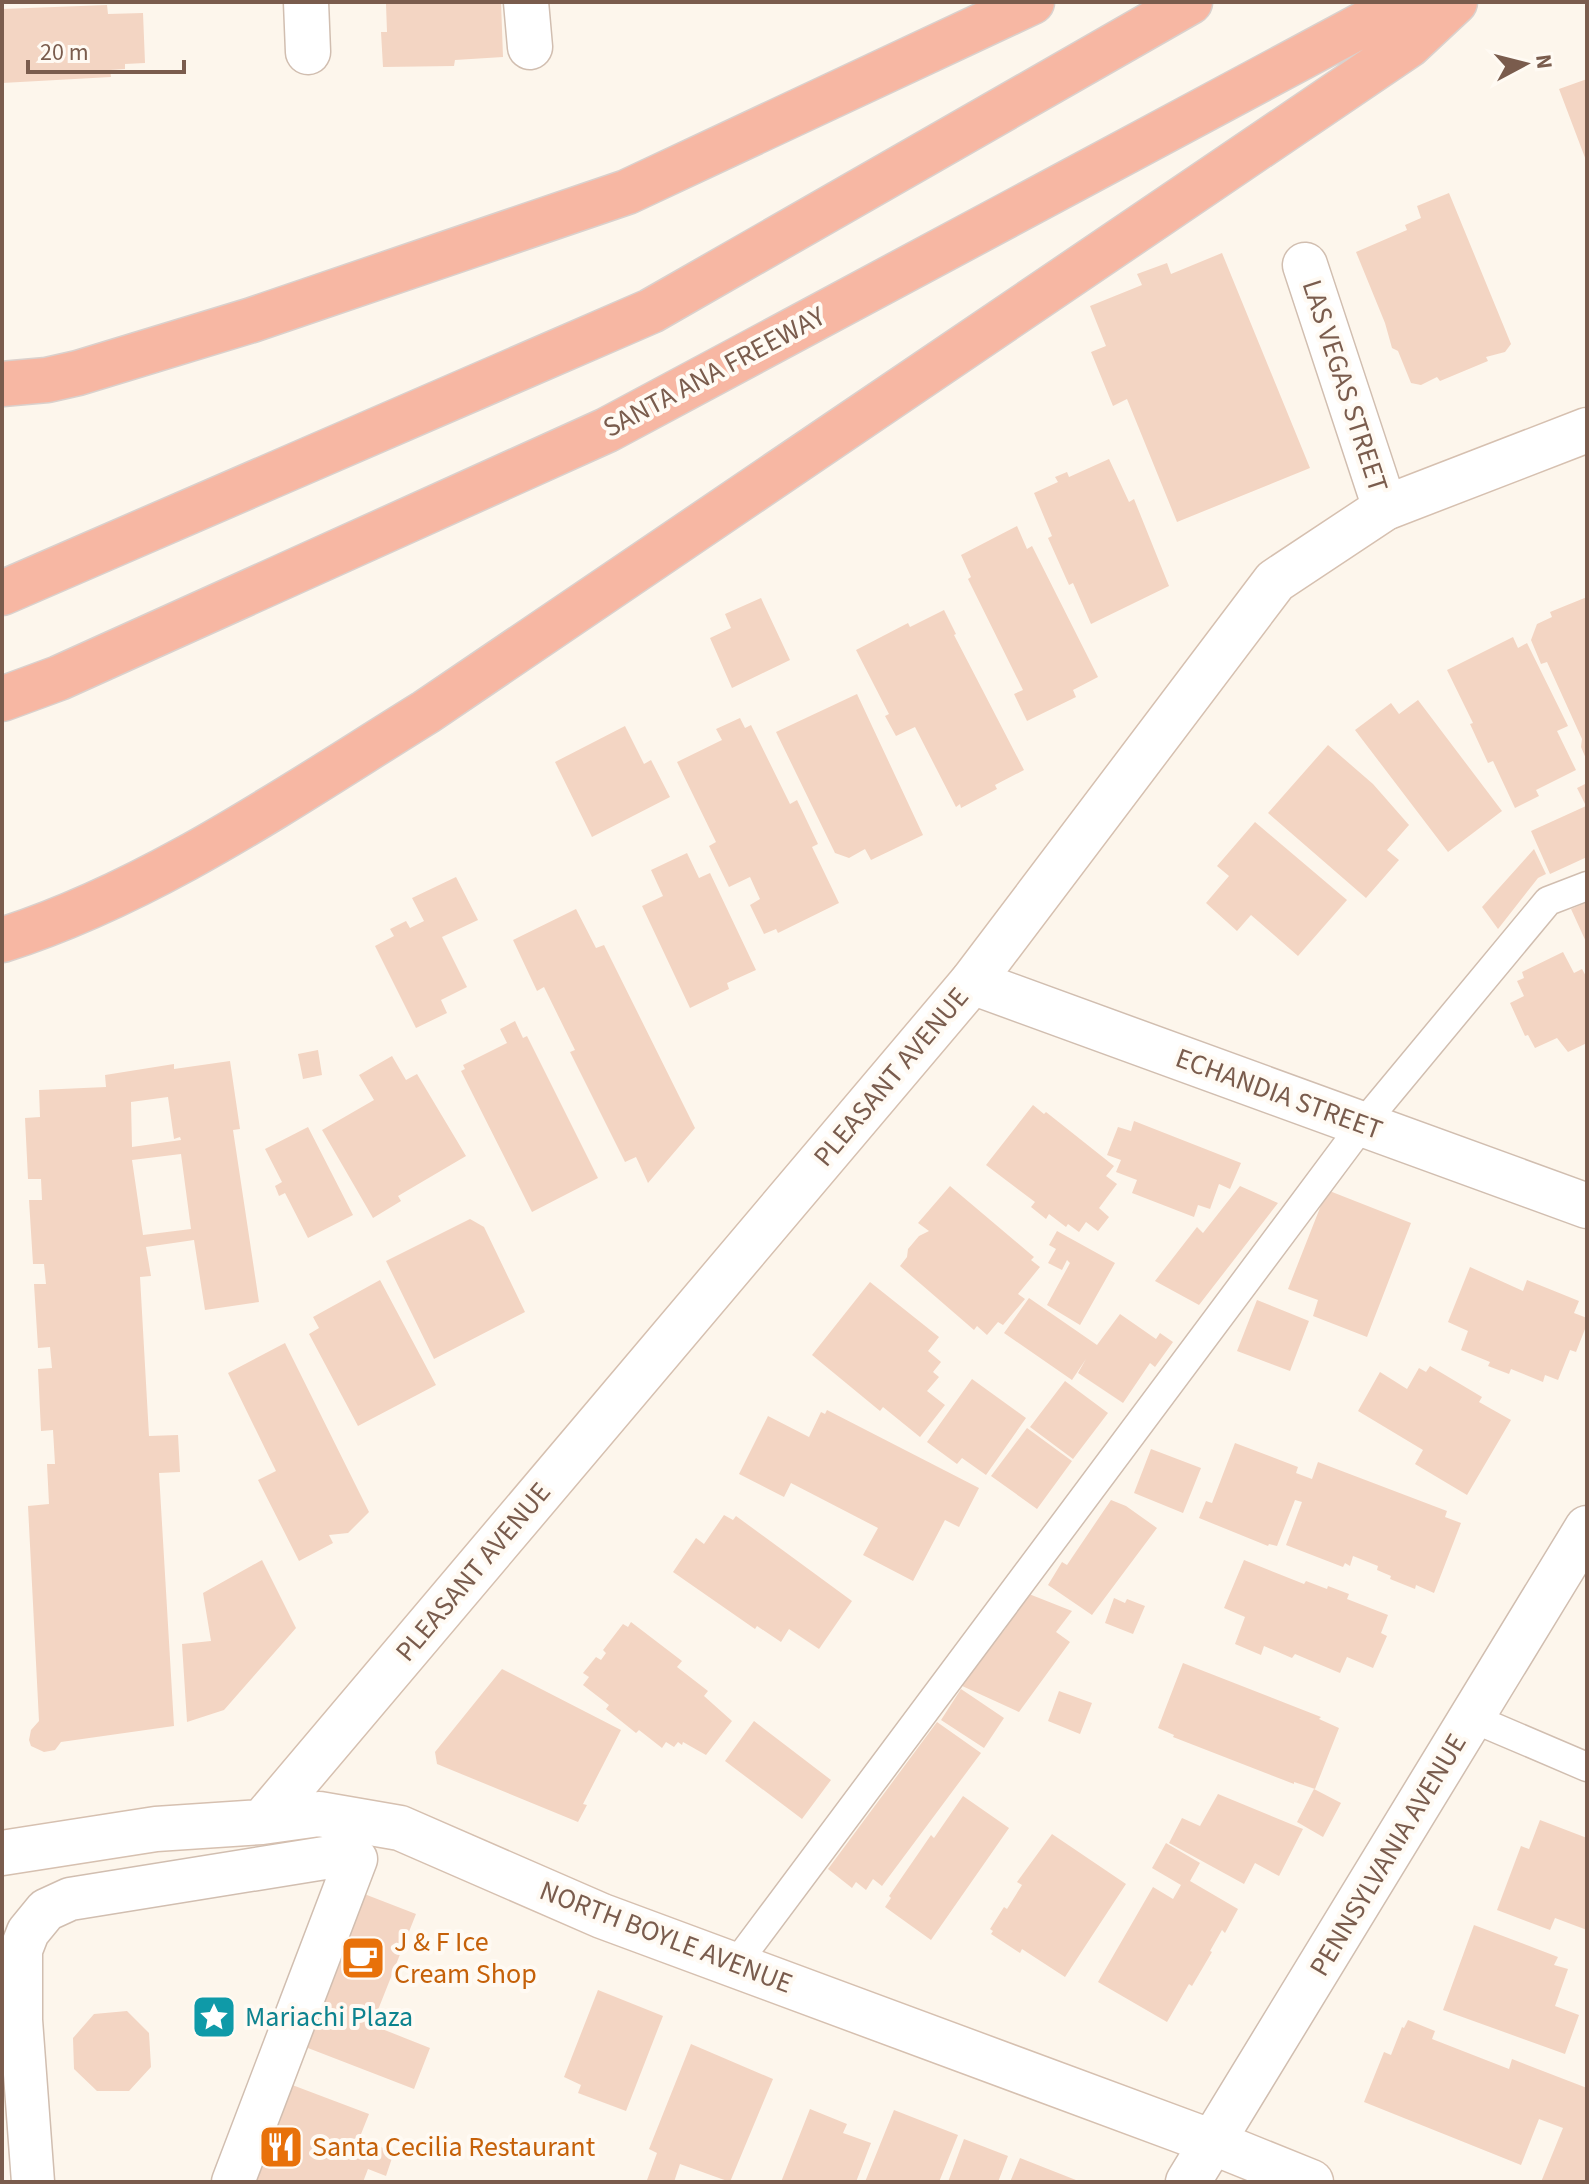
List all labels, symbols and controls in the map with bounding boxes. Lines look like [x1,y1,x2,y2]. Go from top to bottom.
scale bar [28,24,184,74]
north arrow [1485,24,1565,104]
text: 20 m [40,35,89,70]
text: N [1527,52,1561,71]
street label: LAS VEGAS STREET [1292,275,1398,497]
street label: SANTA ANA FREEWAY [596,296,833,448]
street label: PLEASANT AVENUE [804,979,978,1175]
street label: ECHANDIA STREET [1170,1038,1388,1150]
street label: PLEASANT AVENUE [386,1474,560,1670]
street label: PENNSYLVANIA AVENUE [1300,1726,1476,1984]
street label: NORTH BOYLE AVENUE [534,1870,798,2004]
place label: J & F Ice Cream Shop [394,1922,537,1994]
cafe icon: J & F Ice Cream Shop [339,1934,387,1982]
place icon: Mariachi Plaza [190,1993,238,2041]
place label: Mariachi Plaza [245,1997,413,2037]
restaurant icon: Santa Cecilia Restaurant [257,2123,305,2171]
place label: Santa Cecilia Restaurant [312,2127,596,2167]

